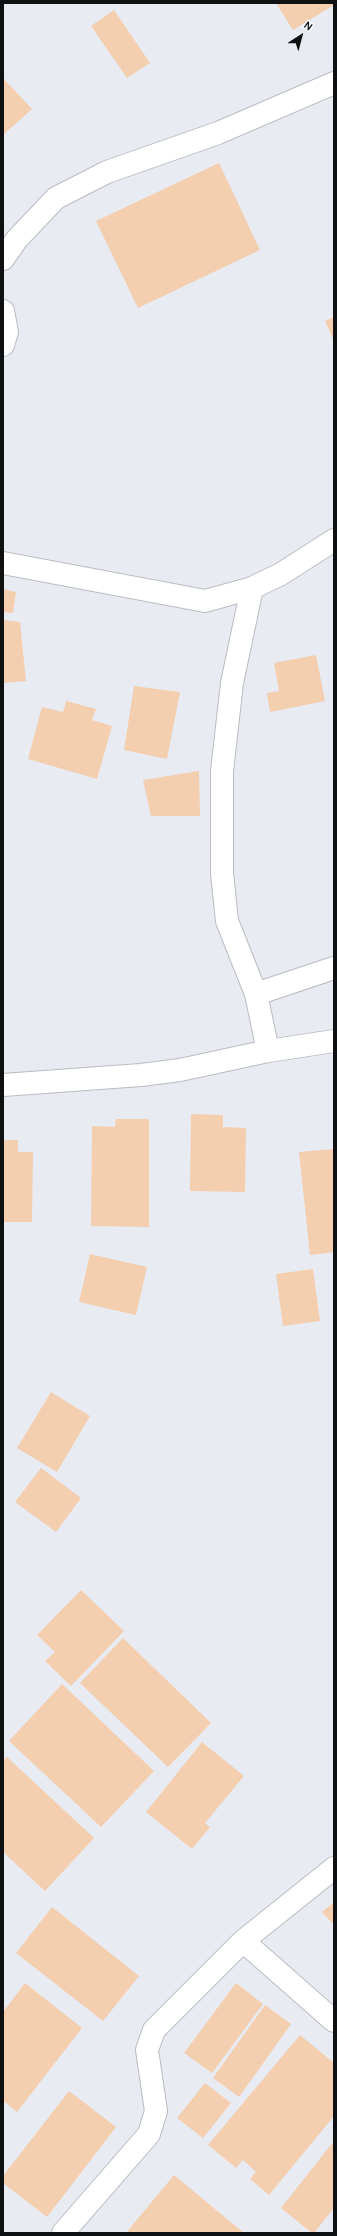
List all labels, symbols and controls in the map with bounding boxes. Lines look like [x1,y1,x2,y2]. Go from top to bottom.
north arrow [281,16,321,56]
text: N [301,18,315,33]

